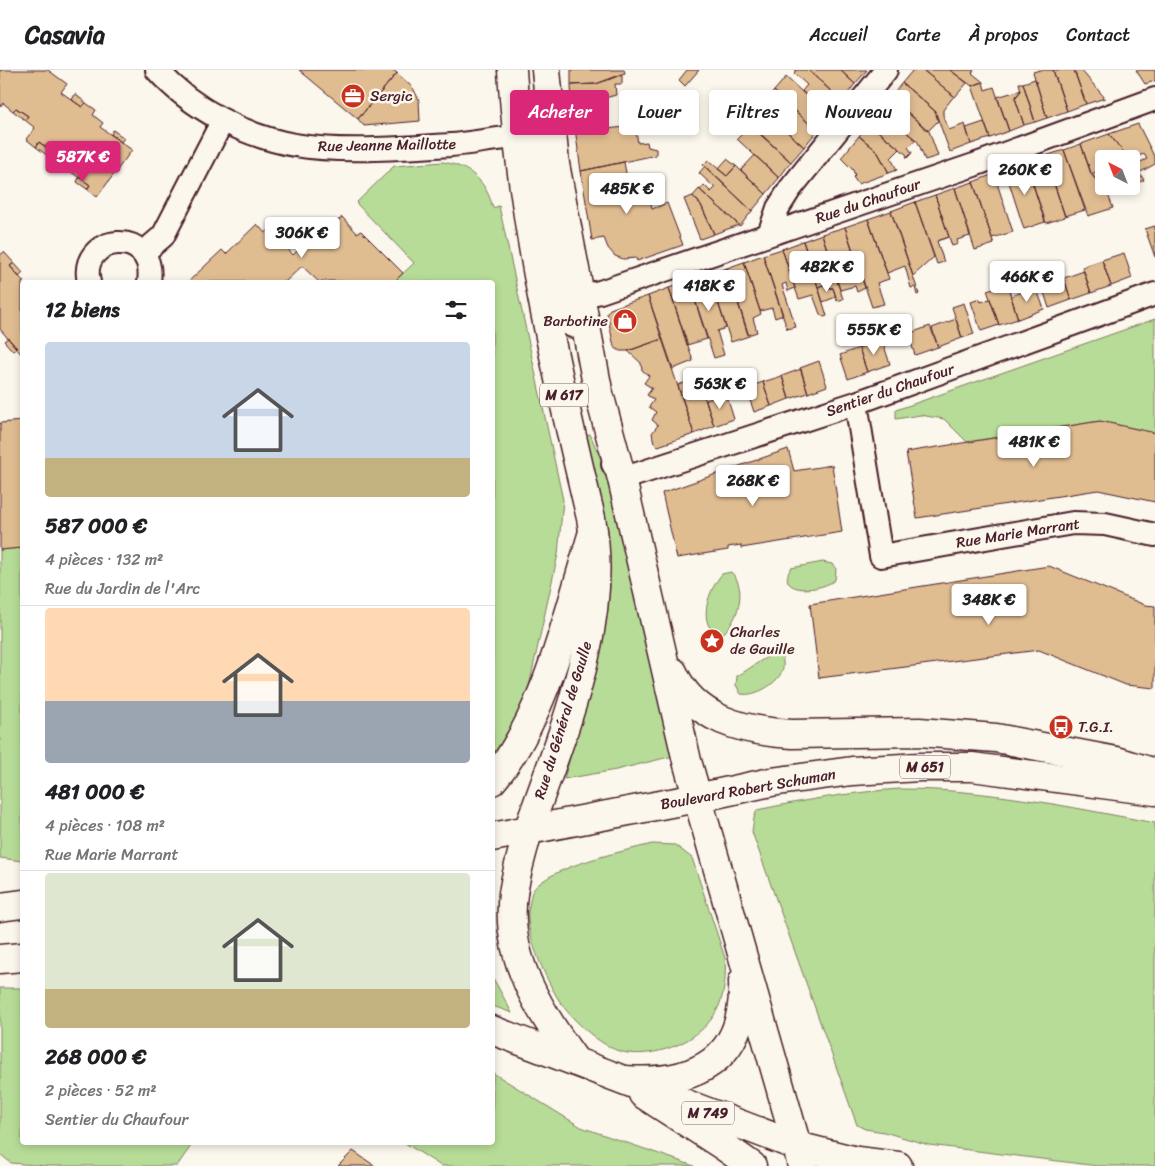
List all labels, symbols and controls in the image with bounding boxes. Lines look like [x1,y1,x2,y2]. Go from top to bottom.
text: Casavia [25,14,105,56]
text: Accueil [809,19,868,51]
text: Carte [896,19,941,51]
text: À propos [969,19,1038,51]
text: Contact [1066,19,1130,51]
office icon: Sergic [340,83,366,109]
place label: Sergic [370,83,413,109]
chip: Acheter [510,90,609,135]
chip: Louer [619,90,699,135]
chip: Filtres [709,90,797,135]
chip: Nouveau [807,90,910,135]
street label: Rue Jeanne Maillotte [318,131,456,159]
pin: 587K € [42,140,124,183]
text: 587K € [56,142,110,171]
north arrow [1095,150,1140,195]
map controls [1095,150,1140,195]
pin: 260K € [984,154,1066,196]
text: 260K € [999,155,1051,184]
street label: Rue du Chaufour [812,171,925,231]
pin: 485K € [586,172,668,215]
text: 485K € [600,174,654,203]
pin: 306K € [261,216,343,259]
text: 306K € [276,218,328,247]
pin: 482K € [786,250,868,293]
text: 482K € [800,252,854,281]
pin: 466K € [986,260,1068,303]
text: 466K € [1001,262,1053,291]
pin: 418K € [668,270,750,312]
text: 418K € [683,271,735,300]
text: 12 biens [45,291,120,329]
icon: filters [442,296,470,324]
place label: Barbotine [543,308,608,334]
shop icon: Barbotine [612,308,638,334]
pin: 555K € [833,314,915,356]
text: 555K € [847,315,901,344]
street label: Sentier du Chaufour [822,356,958,424]
pin: 563K € [679,368,761,410]
text: 563K € [694,369,746,398]
icon: home [213,375,303,465]
road number: M 617 [540,384,588,406]
pin: 481K € [993,426,1075,468]
text: 481K € [1008,427,1060,456]
pin: 268K € [712,464,794,507]
text: 268K € [727,466,779,495]
text: 587 000 € [45,507,147,545]
street label: Rue Marie Marrant [954,510,1082,556]
text: 4 pièces · 132 m² [45,545,163,574]
text: Rue du Jardin de l'Arc [45,574,200,603]
pin: 348K € [948,584,1030,626]
text: 348K € [963,585,1015,614]
place label: Charles de Gauille [730,619,795,662]
place icon: Charles de Gauille [699,628,725,654]
street label: Rue du Général de Gaulle [527,638,599,802]
icon: home [213,640,303,730]
bus stop icon: T.G.I. [1048,714,1074,740]
place label: T.G.I. [1078,714,1114,740]
road number: M 651 [900,756,950,779]
street label: Boulevard Robert Schuman [658,761,838,817]
text: 481 000 € [45,773,144,811]
text: 4 pièces · 108 m² [45,811,165,840]
text: Rue Marie Marrant [45,840,178,869]
icon: home [213,905,303,995]
text: 268 000 € [45,1038,146,1076]
text: 2 pièces · 52 m² [45,1076,157,1105]
road number: M 749 [682,1102,734,1124]
text: Sentier du Chaufour [45,1105,188,1134]

